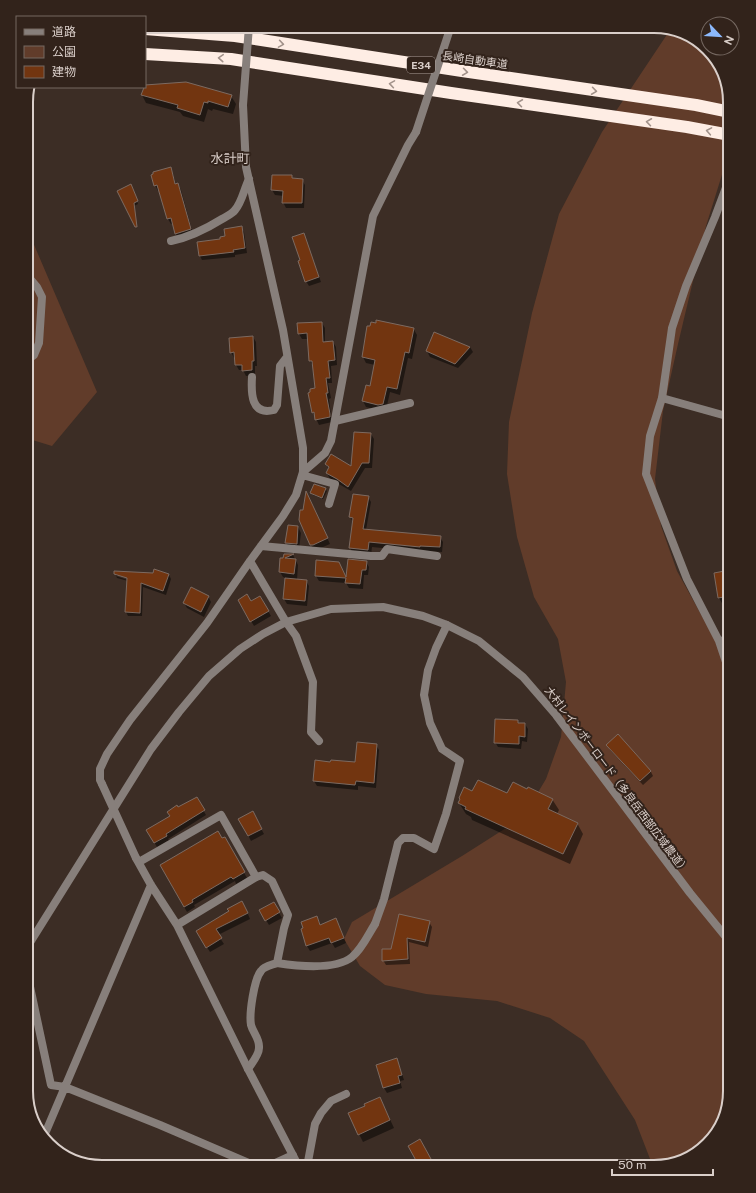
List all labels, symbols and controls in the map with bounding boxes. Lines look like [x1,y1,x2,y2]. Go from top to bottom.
legend [16,16,146,88]
north arrow [700,16,740,56]
text: 道路 [52,25,76,39]
text: N [722,34,736,47]
one-way arrow [278,39,284,47]
text: 公園 [52,45,76,59]
street label: 長崎自動車道 [441,49,509,71]
one-way arrow [218,54,224,63]
road number: E34 [407,57,435,73]
text: 建物 [52,65,76,79]
one-way arrow [462,67,468,76]
one-way arrow [388,80,395,89]
one-way arrow [591,86,597,95]
one-way arrow [517,99,523,108]
one-way arrow [646,118,652,127]
one-way arrow [706,127,712,136]
district label: 水計町 [210,151,250,166]
street label: 大村レインボーロード（多良岳西部広域農道） [543,684,691,876]
scale bar [612,1151,713,1177]
text: 50 m [618,1158,646,1172]

